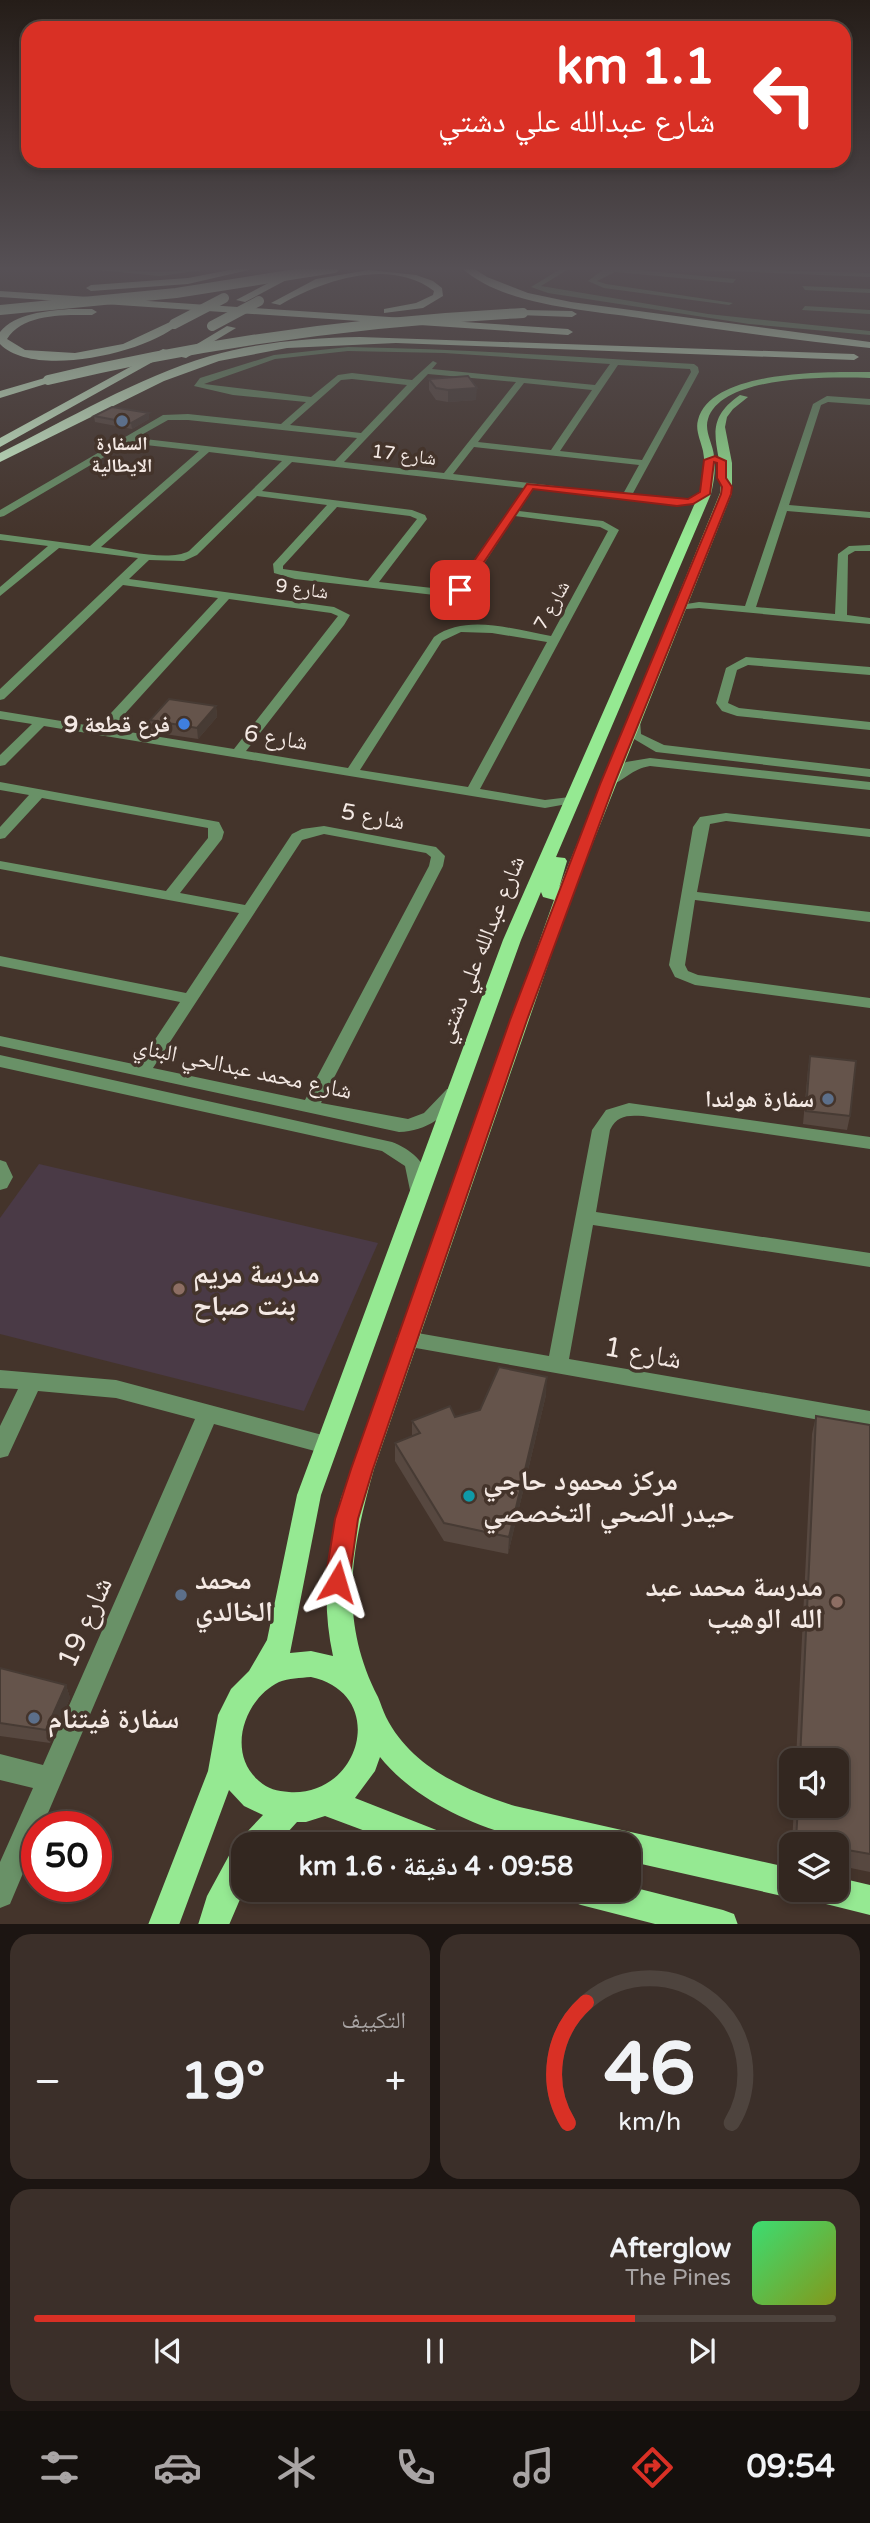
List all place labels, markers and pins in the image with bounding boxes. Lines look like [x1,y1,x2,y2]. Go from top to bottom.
marker: السفارة الايطالية [114,413,130,429]
place label: السفارة الايطالية [92,433,153,477]
pin [430,560,490,620]
place label: فرع قطعة 9 [64,711,170,739]
marker: فرع قطعة 9 [176,716,192,732]
place label: سفارة هولندا [705,1086,814,1114]
marker: سفارة هولندا [820,1091,836,1107]
place label: مدرسة مريم بنت صباح [193,1257,320,1323]
marker: مدرسة مريم بنت صباح [171,1281,187,1297]
place label: مركز محمود حاجي حيدر الصحي التخصصي [483,1464,735,1535]
marker: مركز محمود حاجي حيدر الصحي التخصصي [461,1488,477,1504]
place label: محمد الخالدي [195,1563,273,1634]
place label: مدرسة محمد عبد الله الوهيب [645,1570,823,1636]
marker: محمد الخالدي [173,1587,189,1603]
marker: مدرسة محمد عبد الله الوهيب [829,1594,845,1610]
place label: سفارة فيتنام [48,1702,179,1738]
marker: سفارة فيتنام [26,1710,42,1726]

